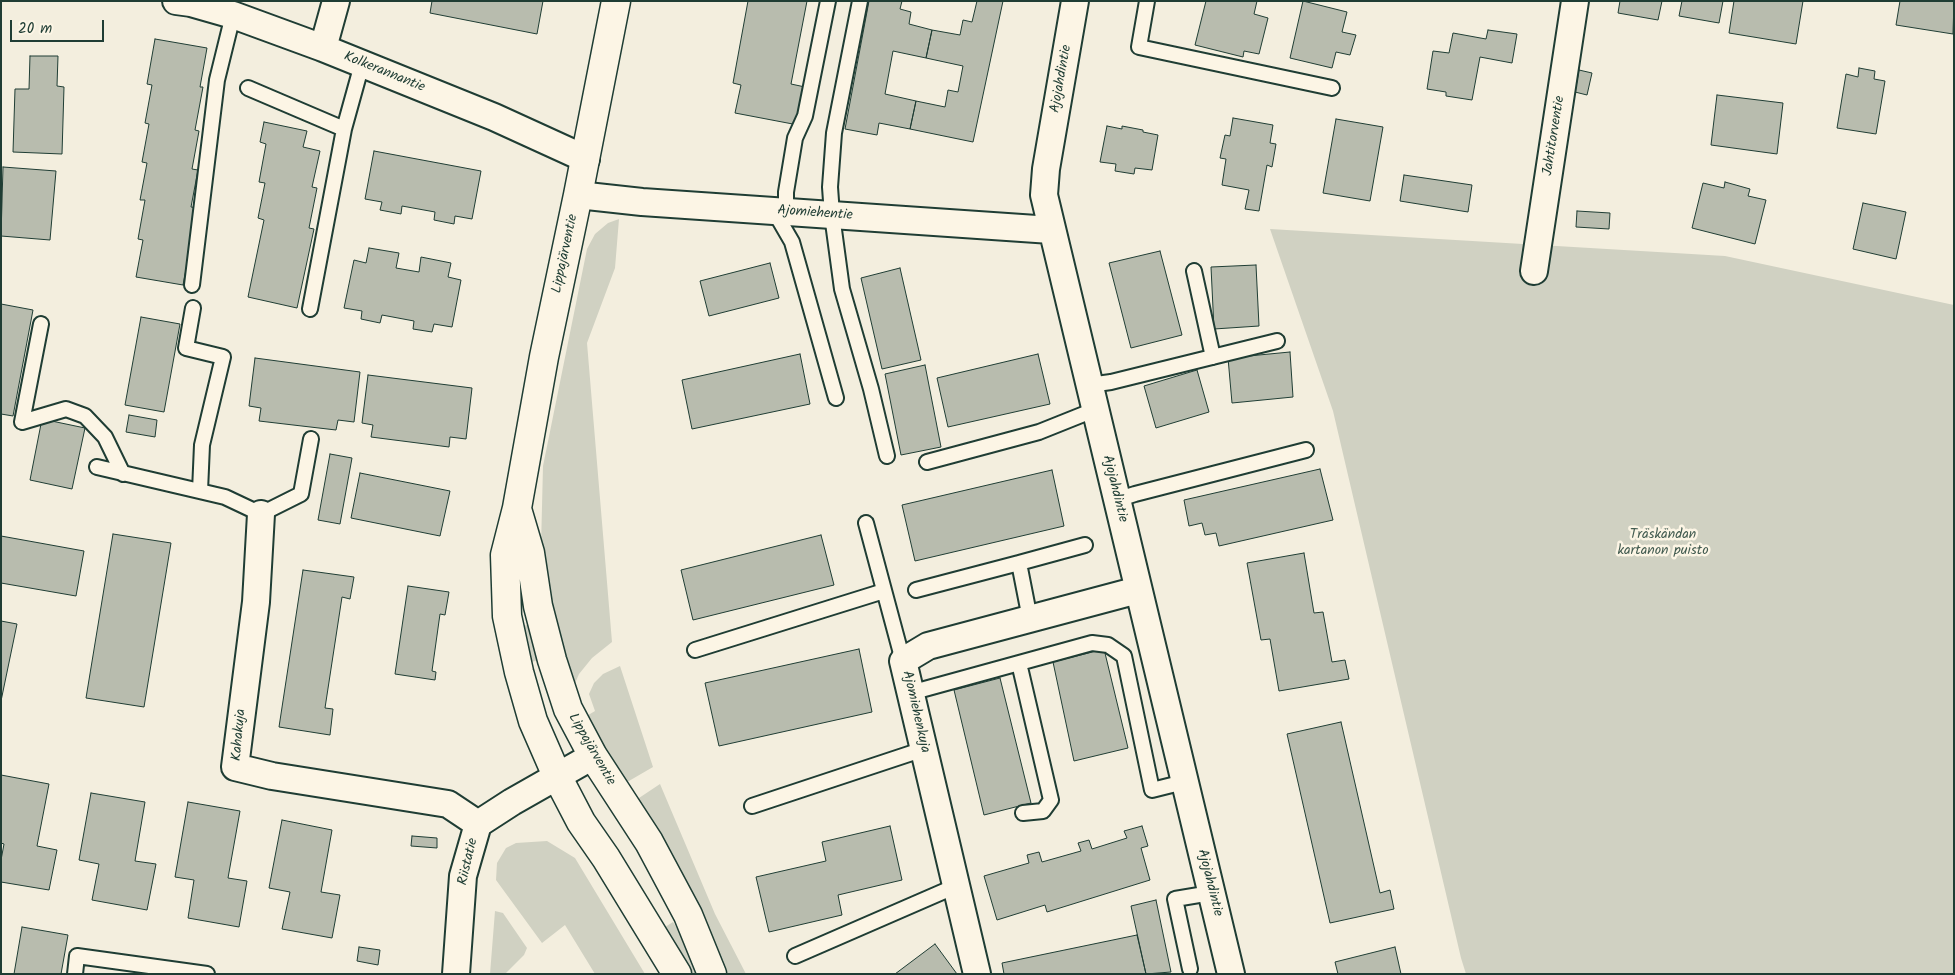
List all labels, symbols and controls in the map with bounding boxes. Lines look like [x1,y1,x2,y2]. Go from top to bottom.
scale bar [12,10,106,42]
text: 20 m [18,17,52,41]
street label: Ajojahdintie [1048,44,1076,114]
street label: Kolkerannantie [341,49,427,97]
street label: Jahtitorventie [1540,95,1570,177]
street label: Ajomiehentie [777,203,853,225]
street label: Lippajärventie [549,213,583,295]
street label: Ajojahdintie [1098,454,1130,524]
park label: Träskändan kartanon puisto [1617,528,1709,560]
street label: Ajomiehenkuja [897,669,933,755]
street label: Kahakuja [229,708,251,762]
street label: Lippajärventie [564,711,618,789]
street label: Riistatie [455,837,483,887]
street label: Ajojahdintie [1193,848,1225,918]

